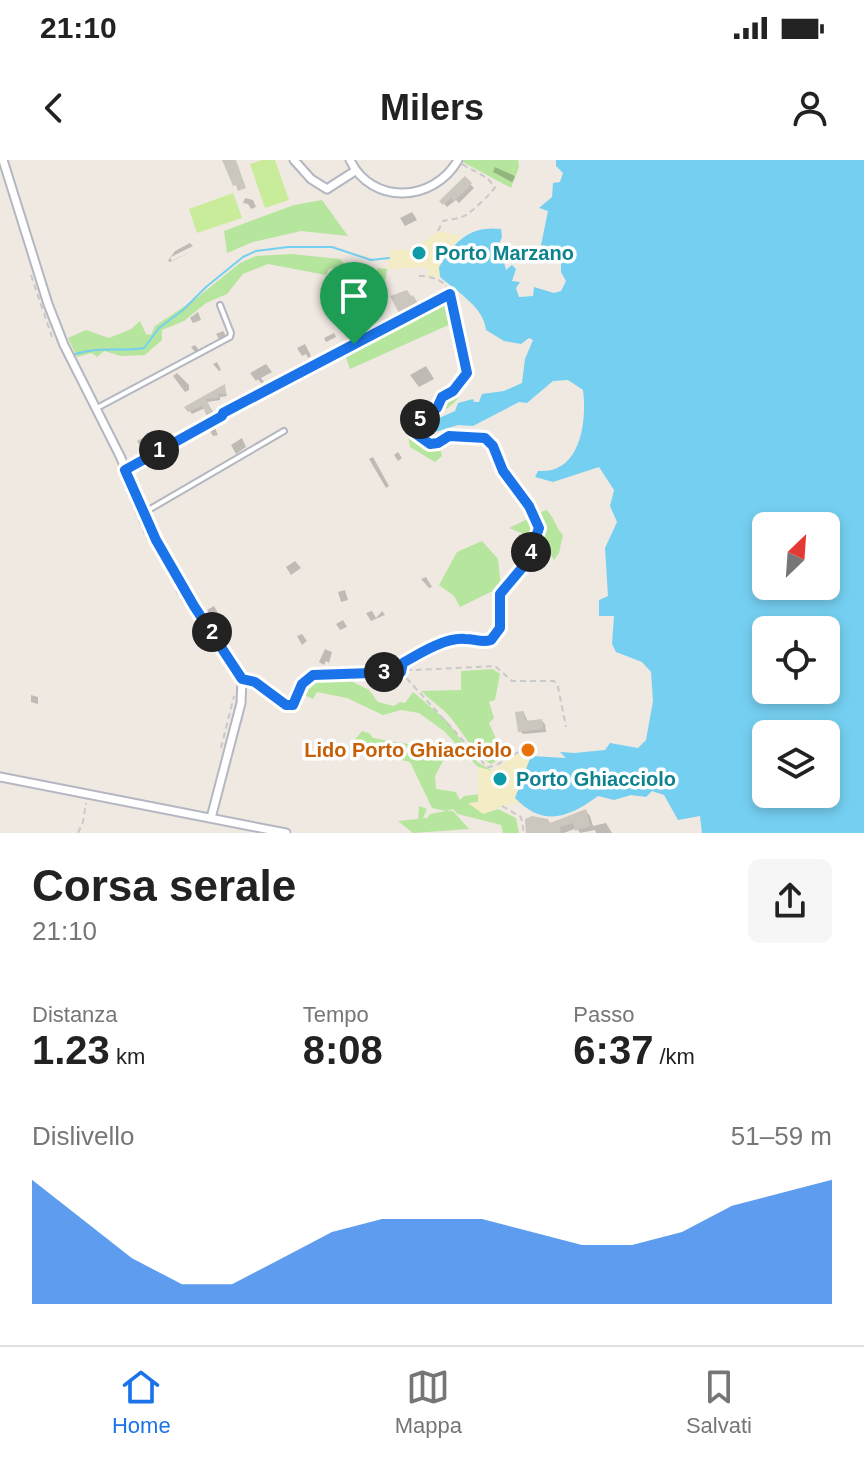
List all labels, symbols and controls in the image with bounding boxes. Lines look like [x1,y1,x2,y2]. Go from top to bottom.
text: 21:10 [40,11,117,44]
icon: back [32,86,76,130]
icon: person [788,86,832,130]
text: Milers [380,87,484,128]
place label: Porto Marzano [435,242,574,264]
marker: Porto Marzano [410,244,428,262]
pin [320,262,388,344]
icon: arrive [332,274,376,318]
pin: 5 [400,399,440,439]
text: 5 [414,406,426,431]
pin: 1 [139,430,179,470]
text: 1 [153,437,165,462]
north arrow [752,512,840,600]
map controls [752,512,840,808]
pin: 4 [511,532,551,572]
text: 4 [525,539,537,564]
pin: 2 [192,612,232,652]
button: locate [752,616,840,704]
text: 2 [206,619,218,644]
pin: 3 [364,652,404,692]
text: 3 [378,659,390,684]
button: layers [752,720,840,808]
place label: Lido Porto Ghiacciolo [304,739,512,761]
marker: Lido Porto Ghiacciolo [519,741,537,759]
place label: Porto Ghiacciolo [516,768,676,790]
marker: Porto Ghiacciolo [491,770,509,788]
button: share [748,859,832,943]
text: Corsa serale [32,861,296,910]
text: 21:10 [32,916,97,946]
text: Distanza [32,1002,118,1027]
text: Tempo [303,1002,369,1027]
text: Passo [573,1002,634,1027]
text: 1.23 [32,1028,110,1072]
text: 8:08 [303,1028,383,1072]
text: 6:37 [573,1028,653,1072]
text: km [110,1044,145,1069]
text: /km [653,1044,695,1069]
text: Dislivello [32,1121,135,1151]
text: 51–59 m [731,1121,832,1151]
tab: Home [112,1365,171,1439]
tab: Mappa [395,1365,462,1439]
tab: Salvati [686,1365,752,1439]

